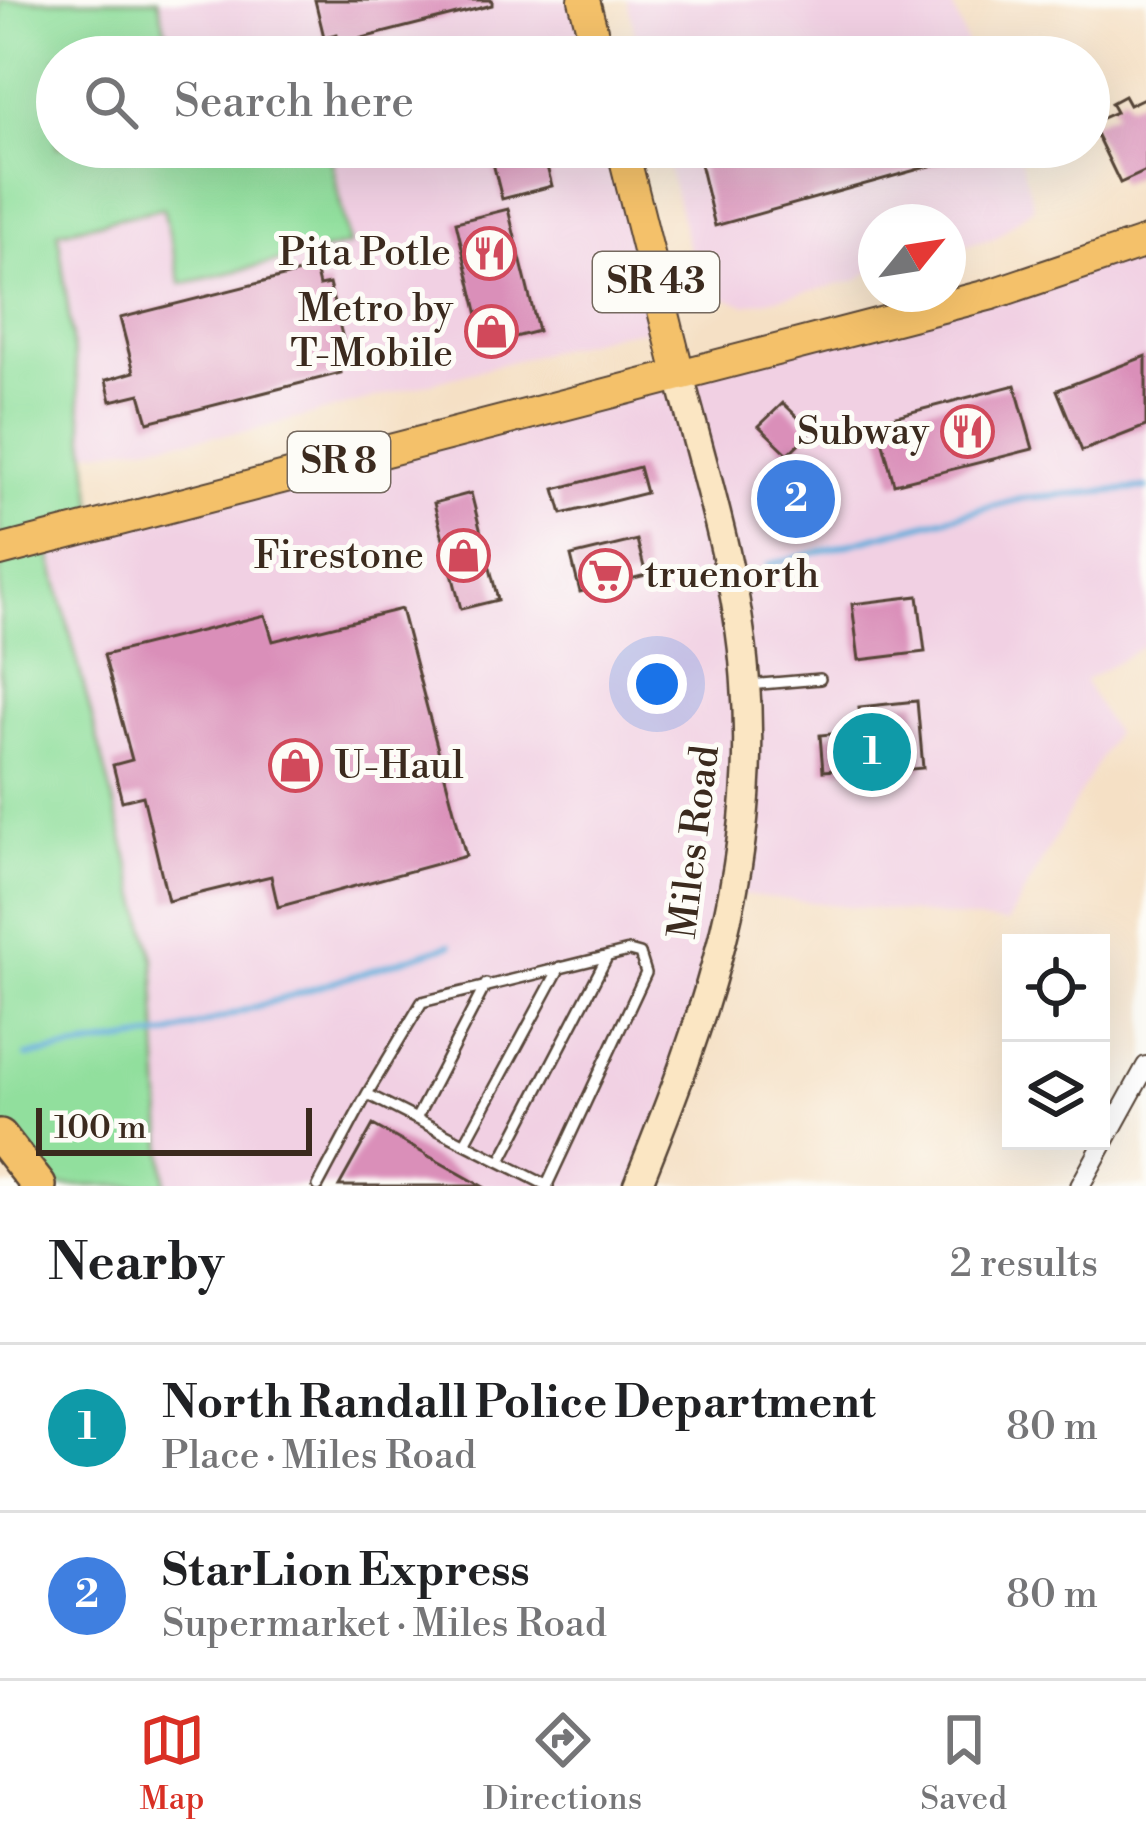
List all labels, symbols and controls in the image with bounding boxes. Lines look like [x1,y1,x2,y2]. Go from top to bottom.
search box [36,36,1110,168]
icon: search [78,69,144,135]
text: Search here [174,74,414,131]
north arrow [858,204,966,312]
restaurant icon: Pita Potle [462,225,518,281]
place label: Pita Potle [279,229,451,278]
road number: SR 43 [593,252,719,312]
place label: Metro by T-Mobile [290,285,454,379]
shop icon: Metro by T-Mobile [464,303,520,359]
restaurant icon: Subway [940,404,996,460]
place label: Subway [797,408,930,457]
road number: SR 8 [288,432,390,492]
pin: 2 [757,454,835,544]
shop icon: Firestone [435,528,491,584]
place label: Firestone [254,532,424,581]
supermarket icon: truenorth [578,547,634,603]
place label: truenorth [645,551,819,600]
your location [627,654,687,714]
pin: 1 [833,707,911,797]
shop icon: U-Haul [268,738,324,794]
place label: U-Haul [335,742,464,791]
street label: Miles Road [659,743,731,941]
map controls [1002,934,1110,1150]
button: locate [1002,934,1110,1042]
button: layers [1002,1042,1110,1150]
scale bar [36,1102,312,1155]
text: 100 m [54,1108,147,1149]
text: Nearby [48,1232,224,1296]
text: 2 results [950,1240,1098,1289]
text: North Randall Police Department [162,1375,876,1432]
text: 1 [78,1403,96,1452]
text: 80 m [1006,1403,1098,1452]
text: Place · Miles Road [162,1432,476,1481]
text: StarLion Express [162,1543,530,1600]
text: 2 [75,1571,99,1620]
text: 80 m [1006,1571,1098,1620]
text: Supermarket · Miles Road [162,1600,607,1649]
tab: Map [139,1707,205,1820]
tab: Directions [483,1707,642,1820]
tab: Saved [920,1707,1007,1820]

